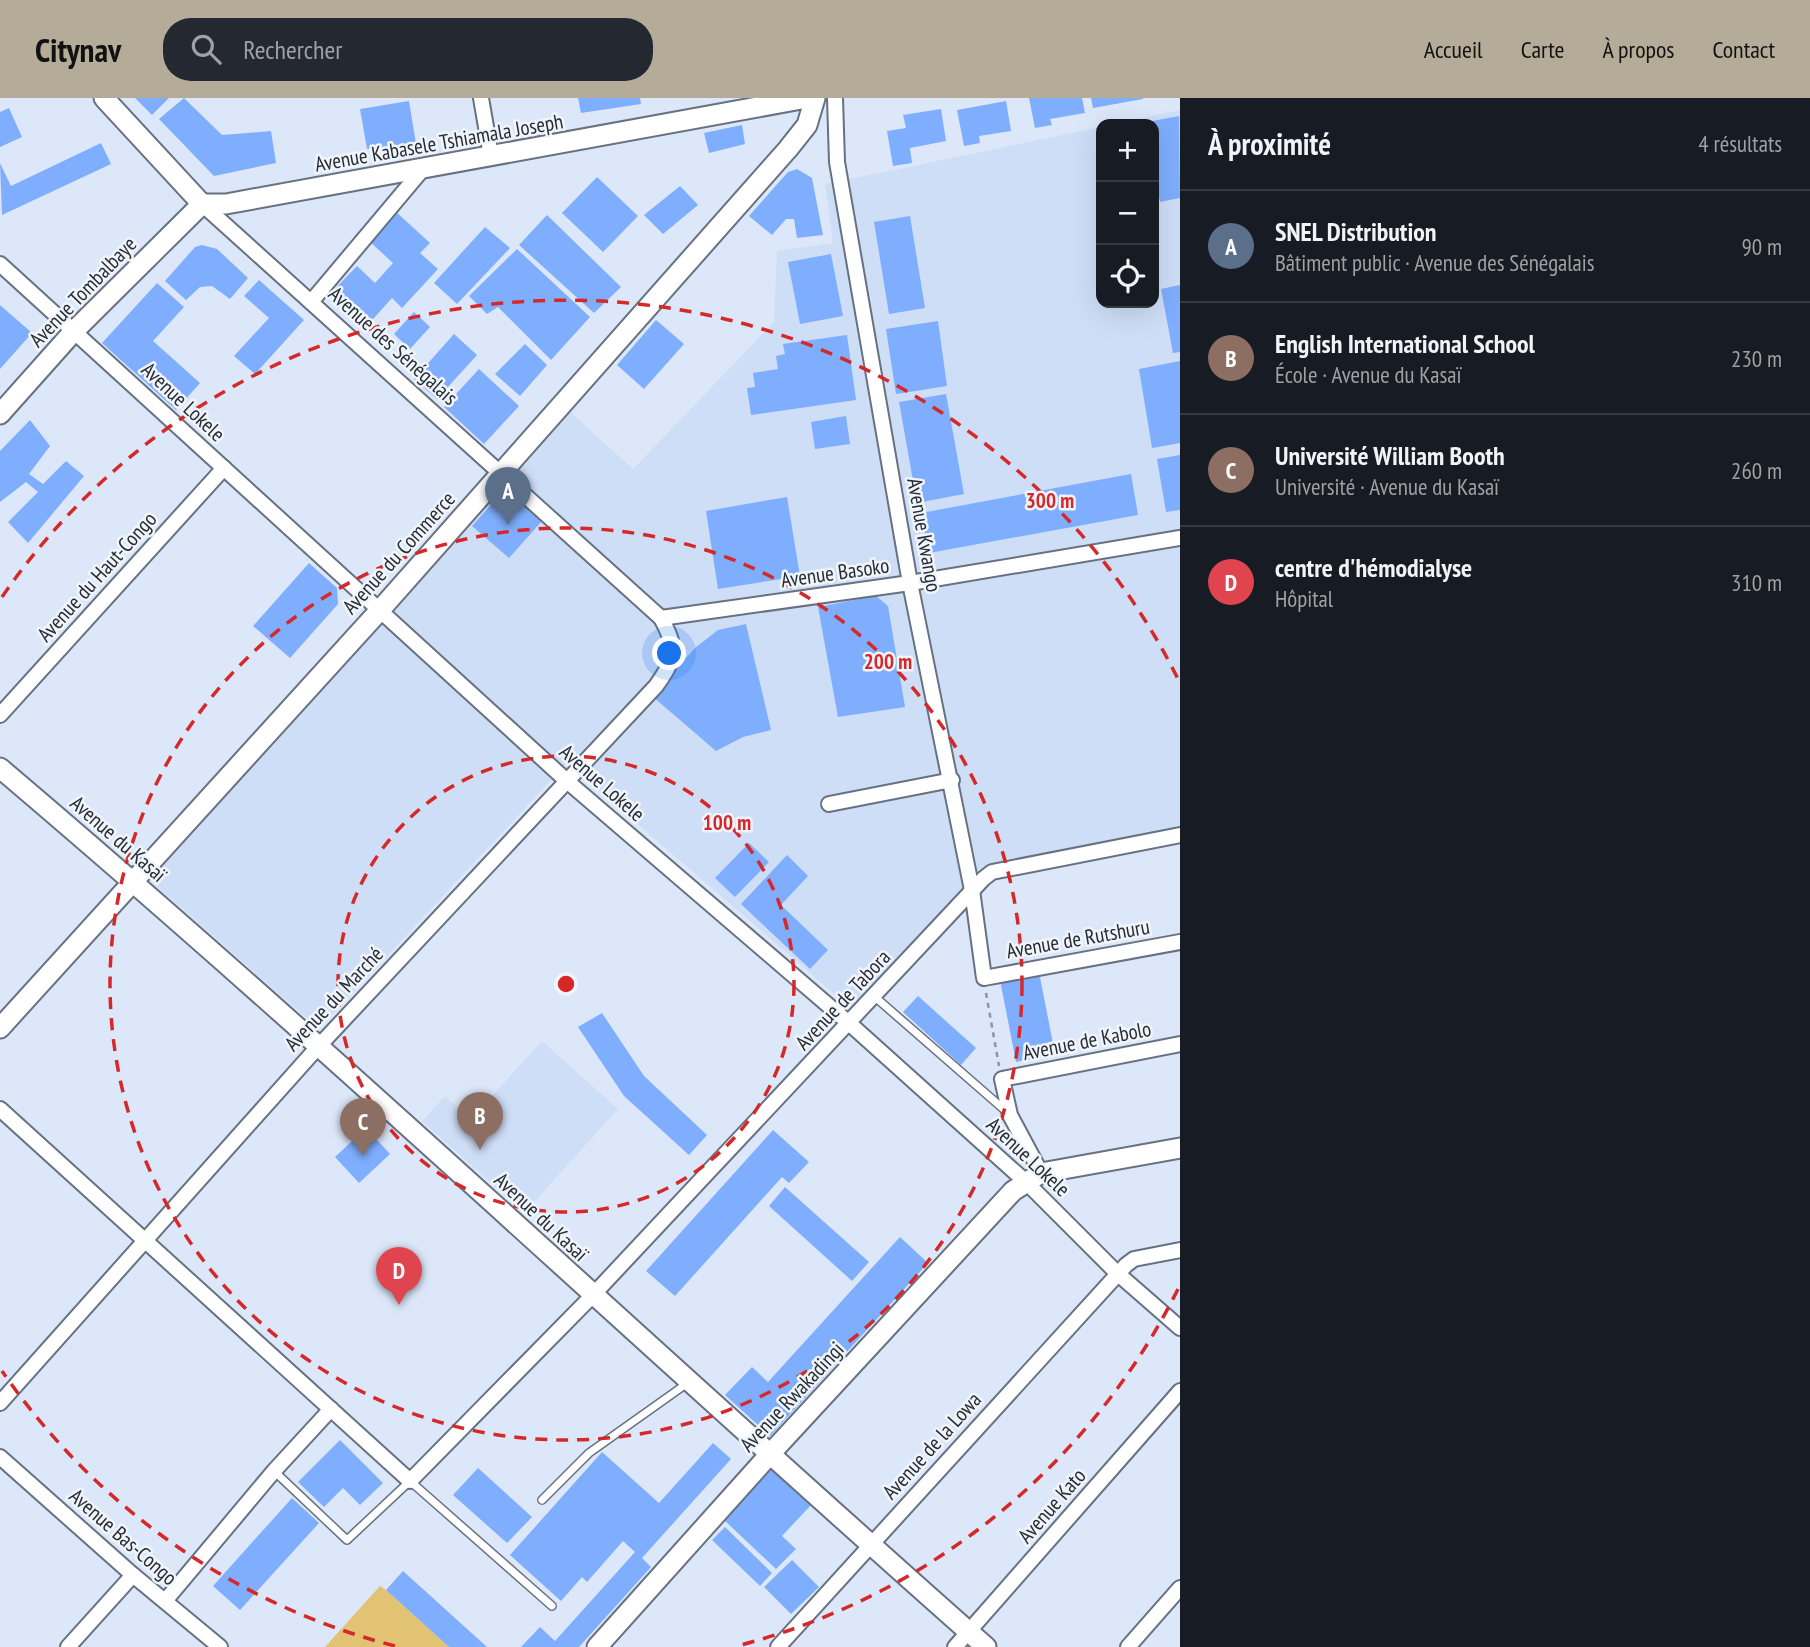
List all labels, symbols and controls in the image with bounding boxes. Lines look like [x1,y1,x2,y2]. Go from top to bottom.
search box [163,18,653,81]
text: Citynav [35,28,121,71]
icon: search [187,30,225,68]
text: Rechercher [243,33,342,66]
text: Accueil [1424,34,1483,65]
text: Carte [1521,34,1564,65]
text: À propos [1602,34,1674,65]
text: Contact [1712,34,1775,65]
street label: Avenue Kabasele Tshiamala Joseph [313,107,565,178]
map controls [1096,119,1159,308]
button: + [1096,119,1159,182]
text: À proximité [1208,124,1331,163]
text: 4 résultats [1698,129,1782,158]
button: − [1096,182,1159,245]
text: SNEL Distribution [1275,215,1437,248]
street label: Avenue Tombalbaye [23,231,142,353]
text: A [1225,232,1237,261]
text: 90 m [1741,232,1782,261]
button: locate [1096,245,1159,308]
text: Bâtiment public · Avenue des Sénégalais [1275,248,1595,277]
street label: Avenue des Sénégalais [323,280,464,411]
text: English International School [1275,327,1535,360]
text: B [1225,344,1237,373]
text: 230 m [1731,344,1782,373]
street label: Avenue Lokele [136,356,231,447]
text: École · Avenue du Kasaï [1275,360,1461,389]
text: Université William Booth [1275,439,1505,472]
text: C [1226,456,1236,485]
text: 260 m [1731,456,1782,485]
pin: A [485,467,531,525]
text: Université · Avenue du Kasaï [1275,472,1499,501]
street label: Avenue Kwango [901,476,948,594]
street label: Avenue du Commerce [336,486,461,620]
text: 300 m [1026,487,1074,514]
street label: Avenue du Haut-Congo [31,506,162,647]
text: centre d'hémodialyse [1275,551,1472,584]
street label: Avenue Basoko [779,552,891,593]
text: D [1225,568,1237,597]
text: 310 m [1731,568,1782,597]
text: Hôpital [1275,584,1333,613]
your location [652,636,686,670]
text: 200 m [864,648,912,675]
street label: Avenue Lokele [554,738,651,827]
street label: Avenue du Kasaï [65,790,172,888]
text: 100 m [703,809,751,836]
street label: Avenue de Rutshuru [1004,913,1152,964]
street label: Avenue du Marché [278,941,389,1057]
street label: Avenue de Tabora [789,944,896,1056]
centre of rings [554,972,578,996]
street label: Avenue de Kabolo [1020,1015,1153,1066]
pin: B [457,1092,503,1150]
pin: C [340,1098,386,1156]
street label: Avenue Lokele [981,1111,1076,1202]
street label: Avenue du Kasaï [489,1166,594,1267]
pin: D [376,1247,422,1305]
street label: Avenue Rwakadingi [734,1336,850,1457]
street label: Avenue de la Lowa [876,1386,987,1505]
street label: Avenue Kato [1012,1463,1092,1549]
street label: Avenue Bas-Congo [64,1482,183,1591]

